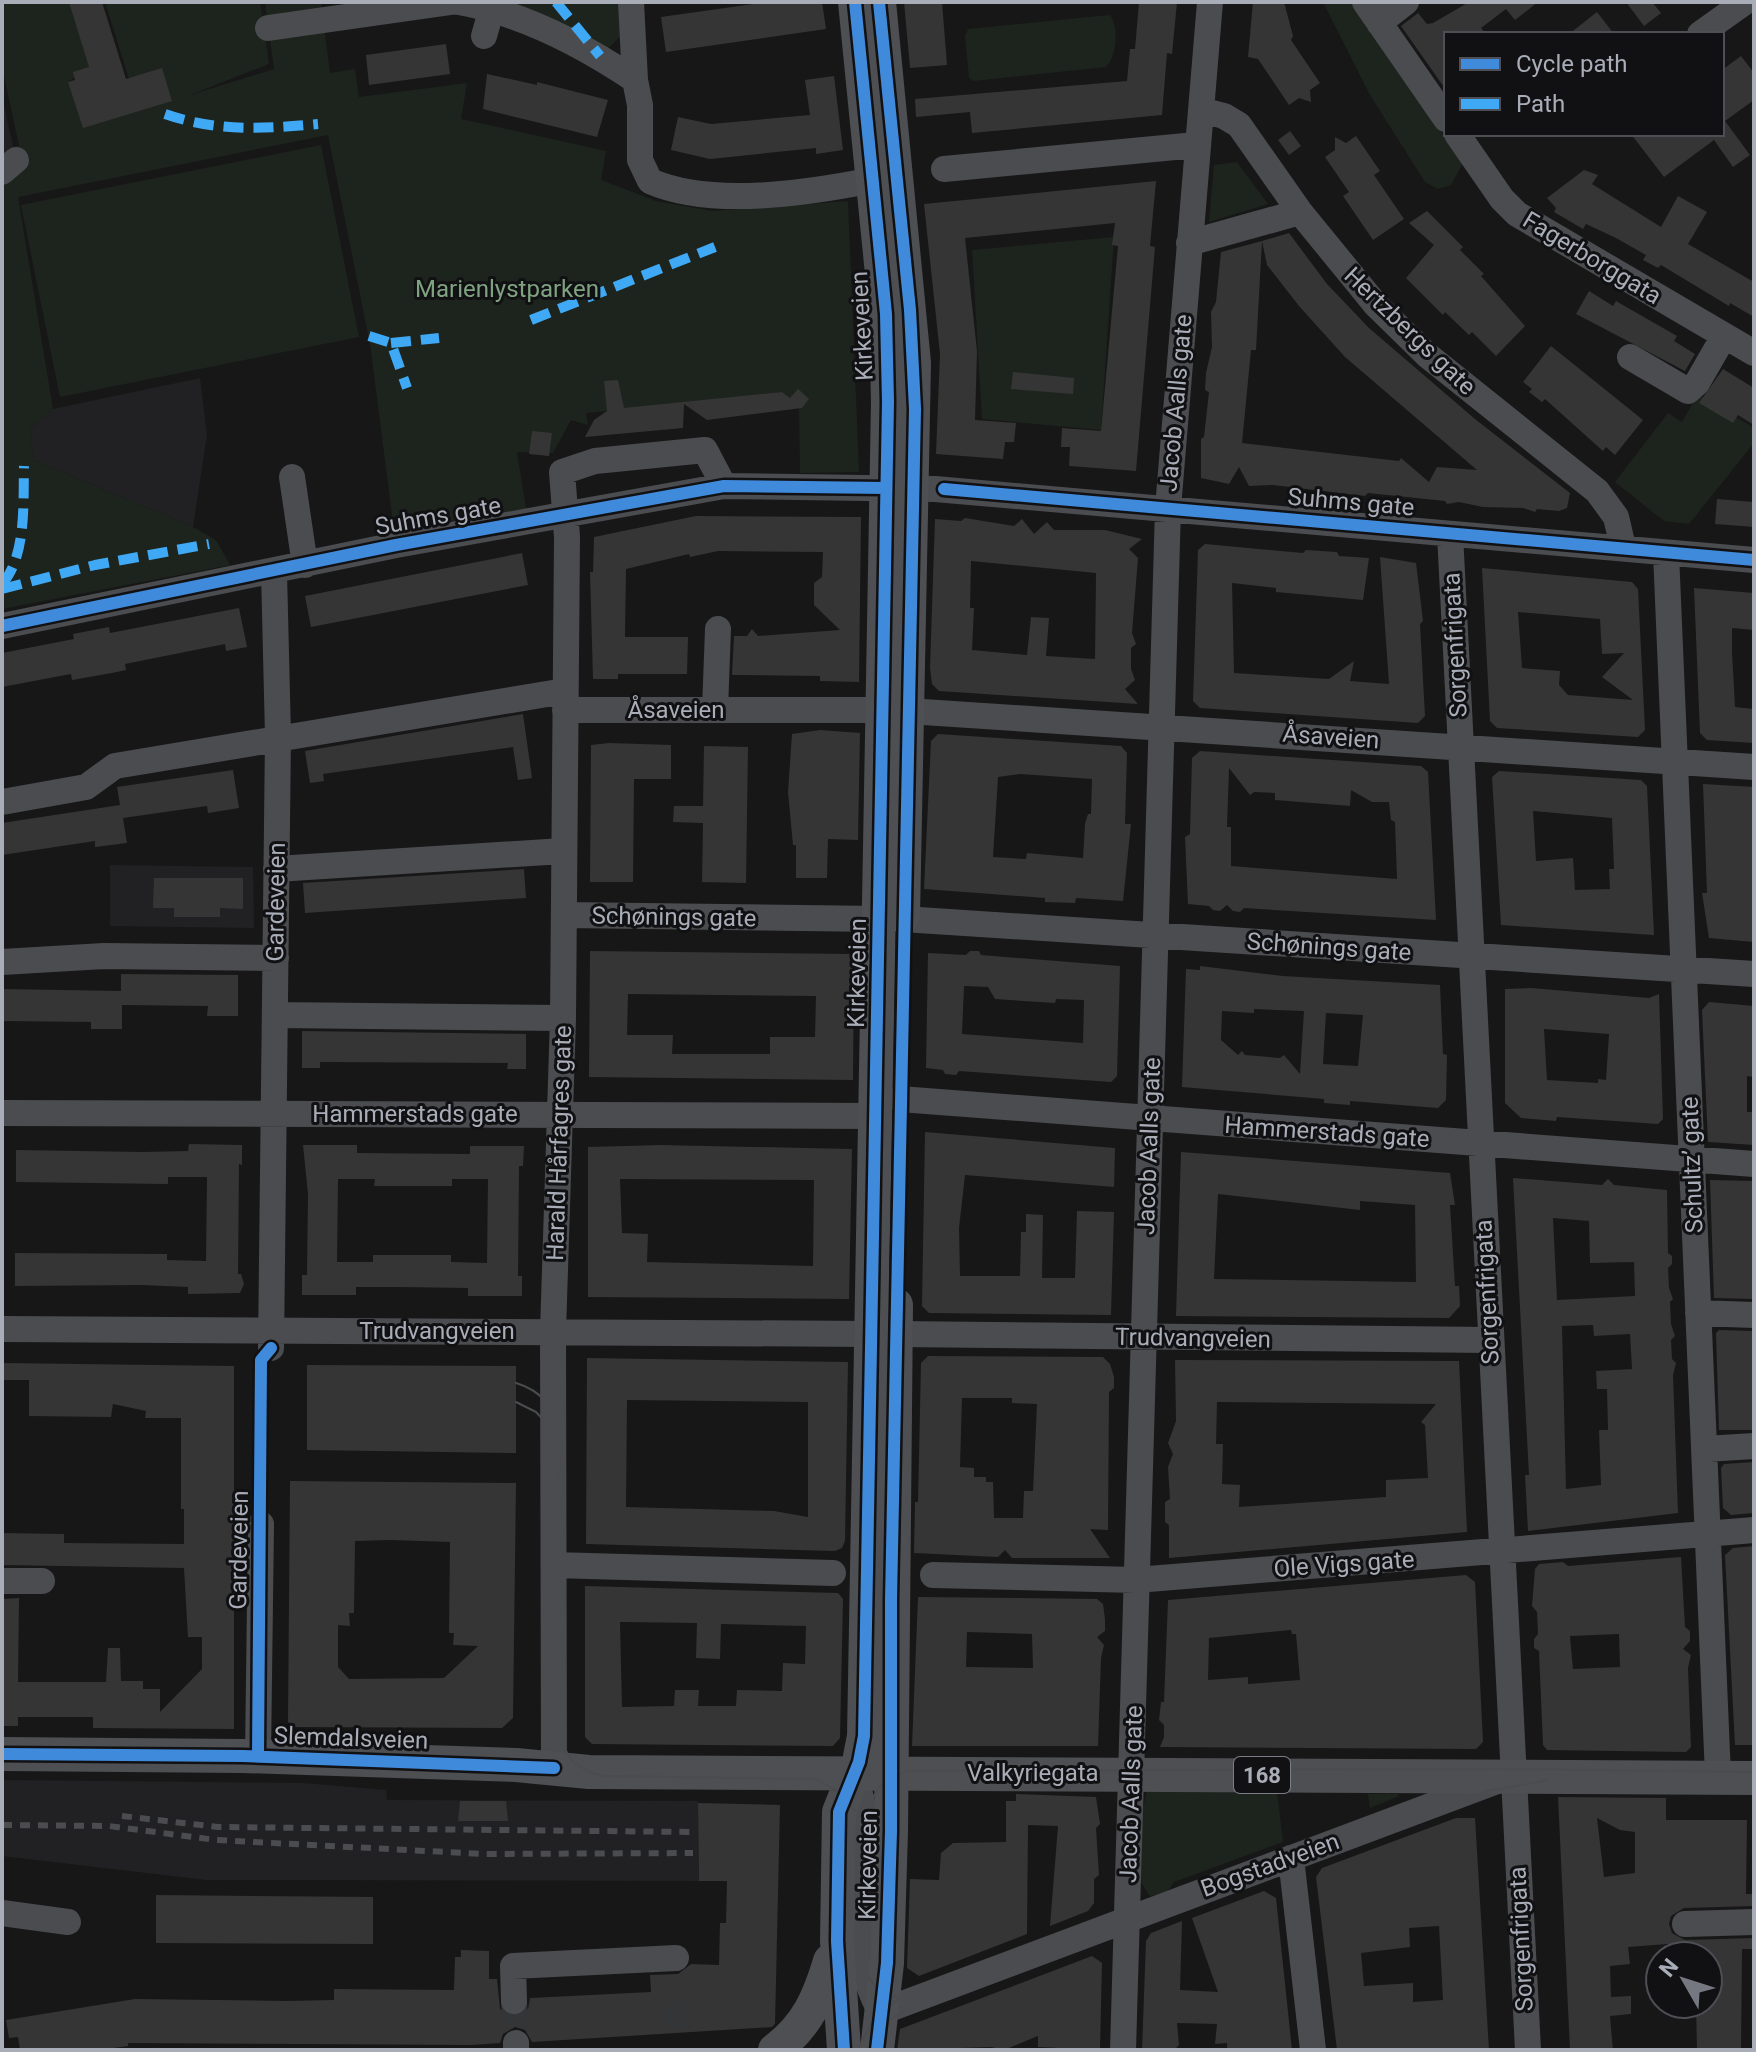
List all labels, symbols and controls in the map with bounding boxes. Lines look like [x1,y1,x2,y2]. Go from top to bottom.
legend [1444,32,1724,136]
text: Cycle path [1516,50,1628,78]
text: Path [1516,90,1565,118]
street label: Fagerborggata [1518,206,1666,310]
street label: Hertzbergs gate [1339,261,1481,401]
street label: Kirkeveien [845,271,879,381]
park label: Marienlystparken [415,275,599,303]
street label: Jacob Aalls gate [1154,313,1198,493]
street label: Suhms gate [1286,483,1416,521]
street label: Suhms gate [373,491,503,541]
street label: Sorgenfrigata [1437,572,1473,718]
street label: Åsaveien [628,695,724,724]
street label: Åsaveien [1282,719,1380,754]
street label: Gardeveien [261,842,291,962]
street label: Schønings gate [591,902,757,932]
street label: Kirkeveien [842,918,872,1028]
street label: Schønings gate [1246,927,1412,967]
street label: Harald Hårfagres gate [541,1025,577,1261]
street label: Jacob Aalls gate [1132,1057,1166,1235]
street label: Schultz’ gate [1676,1096,1708,1234]
street label: Hammerstads gate [312,1100,518,1128]
street label: Hammerstads gate [1224,1111,1430,1153]
street label: Sorgenfrigata [1469,1219,1505,1365]
street label: Trudvangveien [359,1317,515,1345]
street label: Trudvangveien [1115,1323,1271,1353]
street label: Gardeveien [224,1490,254,1610]
street label: Ole Vigs gate [1273,1545,1415,1583]
street label: Jacob Aalls gate [1114,1705,1148,1883]
street label: Slemdalsveien [273,1721,429,1755]
road number: 168 [1234,1757,1290,1793]
street label: Valkyriegata [967,1759,1099,1787]
street label: Kirkeveien [853,1810,883,1920]
street label: Bogstadveien [1197,1827,1343,1903]
street label: Sorgenfrigata [1503,1866,1539,2012]
north arrow [1644,1940,1724,2020]
text: N [1654,1954,1683,1982]

